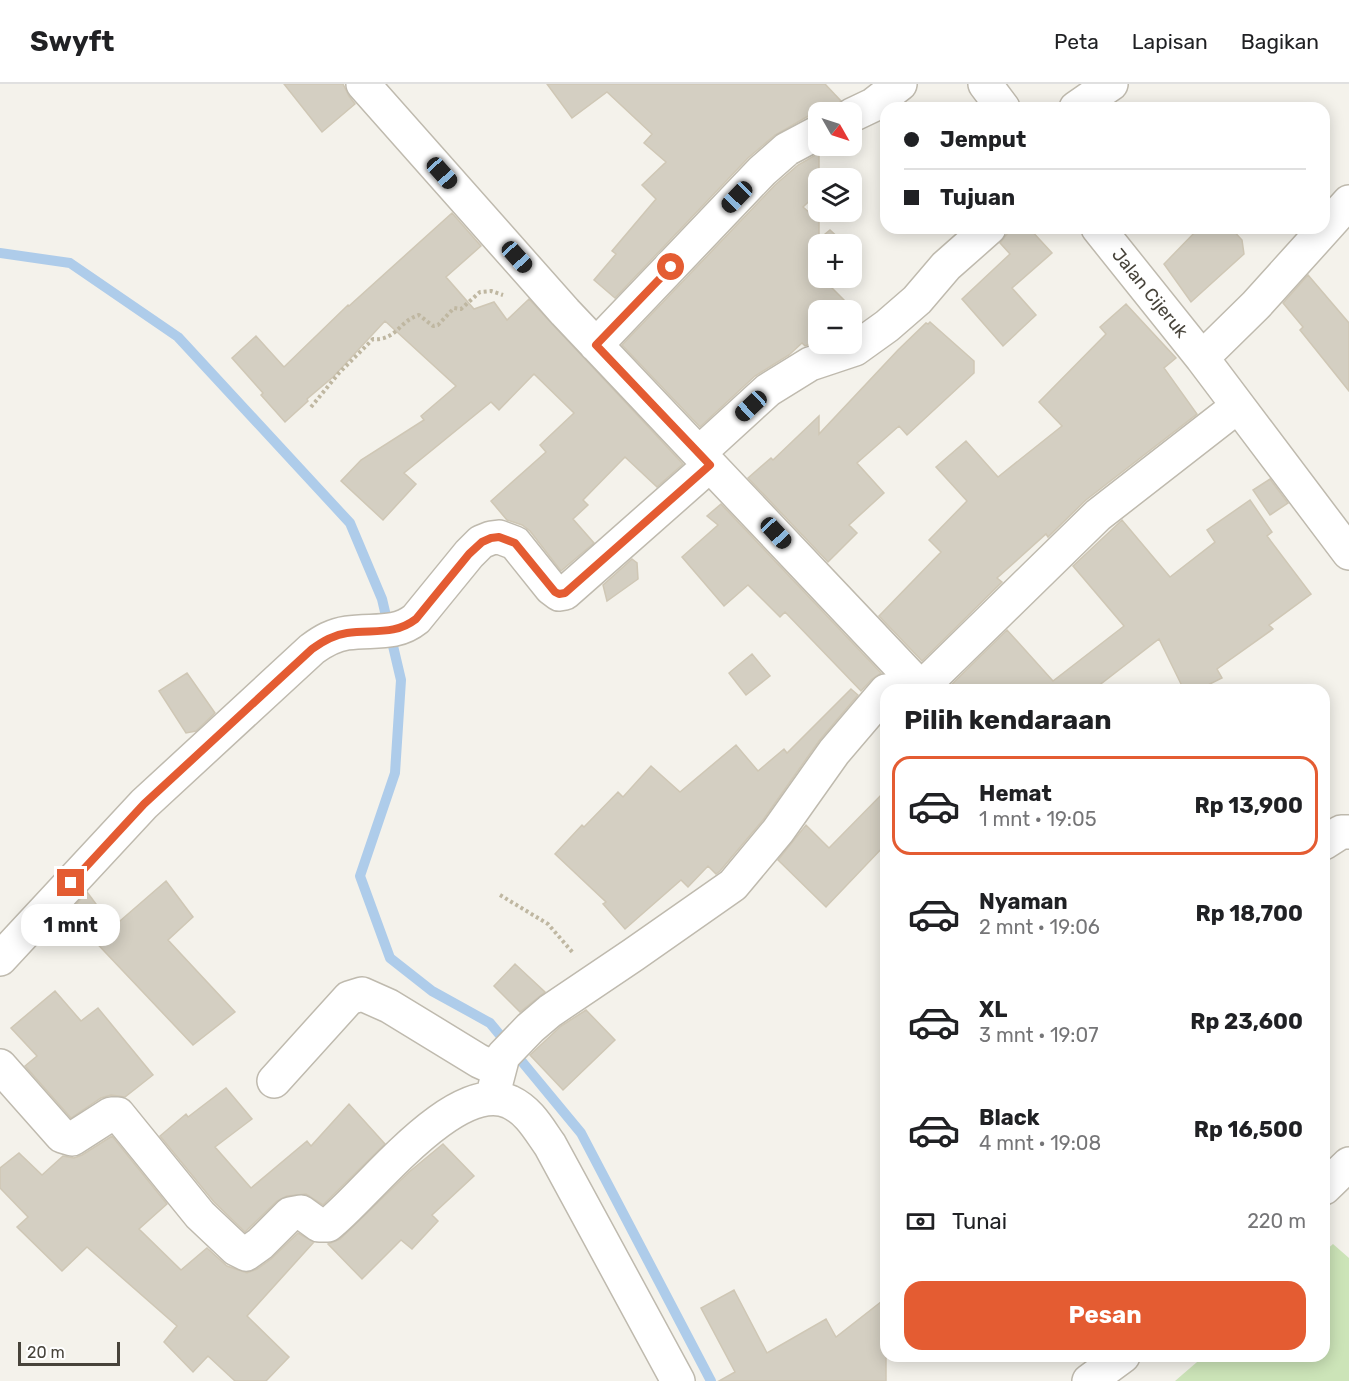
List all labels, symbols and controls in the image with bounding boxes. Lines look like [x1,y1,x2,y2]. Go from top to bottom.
text: Swyft [30,25,114,58]
text: Peta [1054,29,1099,54]
text: Lapisan [1132,29,1208,54]
text: Bagikan [1241,29,1319,54]
north arrow [808,102,862,156]
map controls [808,102,862,354]
text: Jemput [940,126,1026,153]
car [423,154,461,192]
button: layers [808,168,862,222]
car [718,178,756,216]
text: Tujuan [940,184,1015,211]
button: + [808,234,862,288]
car [498,238,536,276]
street label: Jalan Cijeruk [1107,244,1193,343]
route start [657,253,684,280]
button: − [808,300,862,354]
car [732,387,770,425]
car [757,514,795,552]
text: Pilih kendaraan [904,704,1112,736]
icon: car [907,779,961,833]
text: Hemat [979,780,1052,807]
text: Rp 13,900 [1195,792,1303,819]
text: 1 mnt · 19:05 [979,807,1097,831]
route end [57,869,84,896]
icon: car [907,887,961,941]
text: Nyaman [979,888,1068,915]
text: Rp 18,700 [1196,900,1303,927]
callout: 1 mnt [22,904,121,946]
text: 1 mnt [43,913,98,937]
text: 2 mnt · 19:06 [979,915,1100,939]
icon: car [907,995,961,1049]
text: XL [979,996,1007,1023]
text: Rp 23,600 [1190,1008,1303,1035]
text: 3 mnt · 19:07 [979,1023,1098,1047]
icon: car [907,1103,961,1157]
text: Black [979,1104,1040,1131]
text: Rp 16,500 [1194,1116,1303,1143]
text: 4 mnt · 19:08 [979,1131,1101,1155]
icon: cash [904,1205,937,1238]
text: Tunai [952,1208,1007,1235]
text: 220 m [1247,1209,1306,1233]
button: Pesan [904,1281,1306,1350]
scale bar [18,1339,120,1366]
text: 20 m [27,1343,65,1362]

